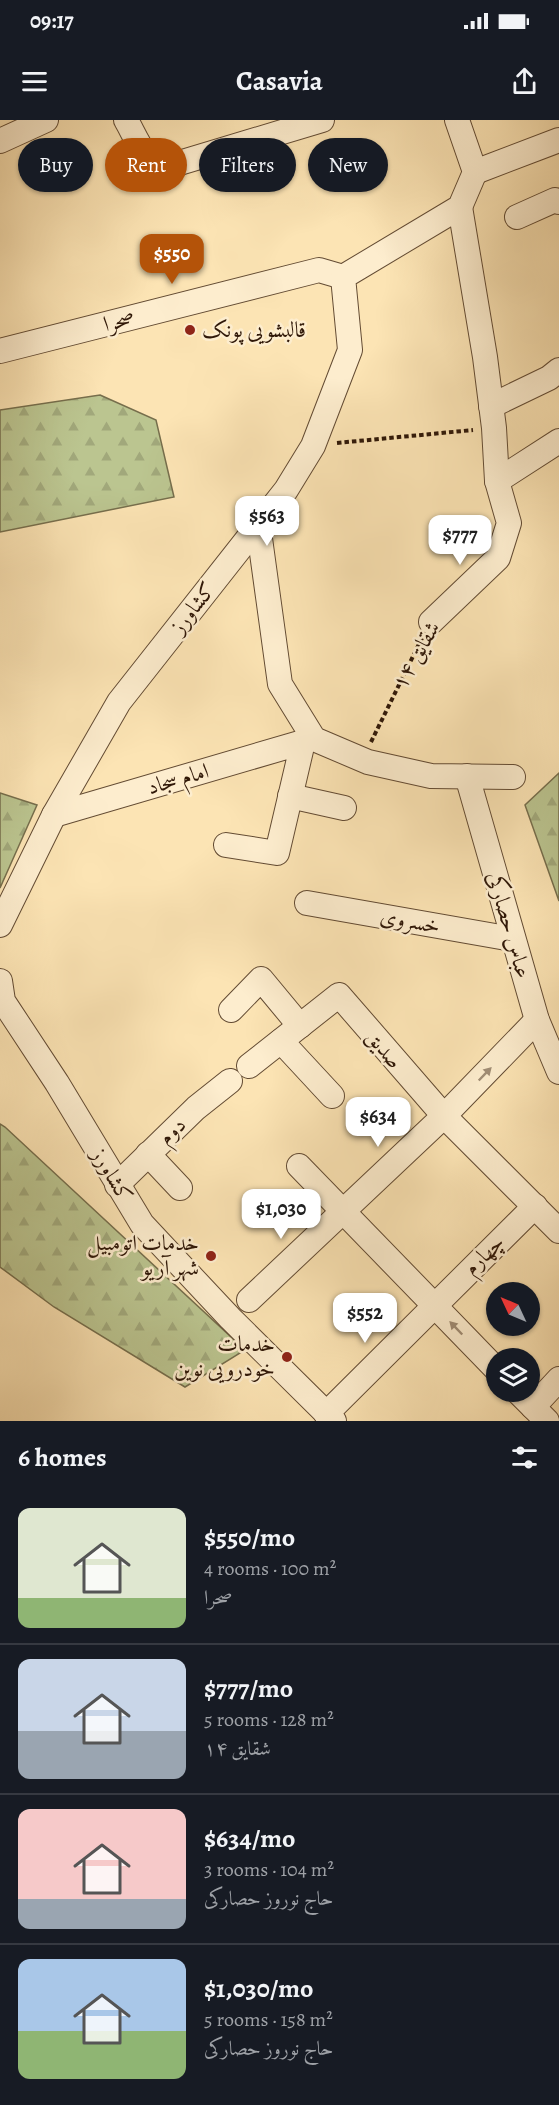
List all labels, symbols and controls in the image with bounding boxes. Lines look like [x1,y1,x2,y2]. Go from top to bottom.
text: 09:17 [30,6,74,36]
text: Casavia [236,63,323,99]
icon: menu [18,65,51,98]
icon: share [508,65,541,98]
chip: Buy [18,138,93,192]
chip: Rent [105,138,187,192]
chip: Filters [199,138,296,192]
chip: New [308,138,388,192]
pin: $550 [136,234,208,285]
text: $550 [154,240,190,267]
street label: صحرا [100,303,138,339]
place label: قالبشویی پونک [202,315,306,346]
marker: قالبشویی پونک [183,323,197,337]
pin: $563 [231,496,303,547]
text: $563 [249,502,285,529]
pin: $777 [424,515,496,566]
text: $777 [443,521,477,548]
street label: کشاورز [162,576,223,642]
street label: شقایق ۱۴ [385,616,447,694]
street label: امام سجاد [144,756,214,806]
street label: عباس حصارکی [479,868,539,982]
street label: خسروی [378,901,442,941]
street label: صدیق [359,1023,409,1075]
one-way arrow [477,1068,491,1082]
pin: $634 [342,1097,414,1148]
text: $634 [360,1103,396,1130]
street label: دوم [151,1110,196,1155]
street label: کشاورز [83,1141,140,1208]
pin: $1,030 [232,1189,330,1240]
text: $1,030 [256,1195,306,1222]
place label: خدمات اتومبیل شهر آریو [87,1228,199,1283]
street label: چهارم [457,1228,514,1285]
marker: خدمات اتومبیل شهر آریو [204,1249,218,1263]
north arrow [486,1282,540,1336]
map controls [486,1282,540,1402]
pin: $552 [329,1293,401,1344]
text: $552 [347,1299,383,1326]
one-way arrow [449,1321,463,1335]
place label: خدمات خودرویی نوین [174,1329,275,1384]
button: layers [486,1348,540,1402]
marker: خدمات خودرویی نوین [280,1350,294,1364]
text: 6 homes [18,1440,107,1475]
icon: filters [508,1441,541,1474]
text: $550/mo [204,1520,295,1555]
icon: home [66,1532,138,1604]
text: 4 rooms · 100 m² [204,1555,336,1582]
text: صحرا [204,1584,232,1611]
text: $777/mo [204,1671,293,1706]
icon: home [66,1683,138,1755]
text: 5 rooms · 128 m² [204,1706,334,1733]
text: شقایق ۱۴ [204,1735,271,1762]
text: $634/mo [204,1821,295,1856]
icon: home [66,1833,138,1905]
text: 3 rooms · 104 m² [204,1856,334,1883]
text: حاج نوروز حصارکی [204,1885,333,1912]
text: $1,030/mo [204,1971,314,2006]
icon: home [66,1983,138,2055]
text: 5 rooms · 158 m² [204,2006,333,2033]
text: حاج نوروز حصارکی [204,2035,333,2062]

